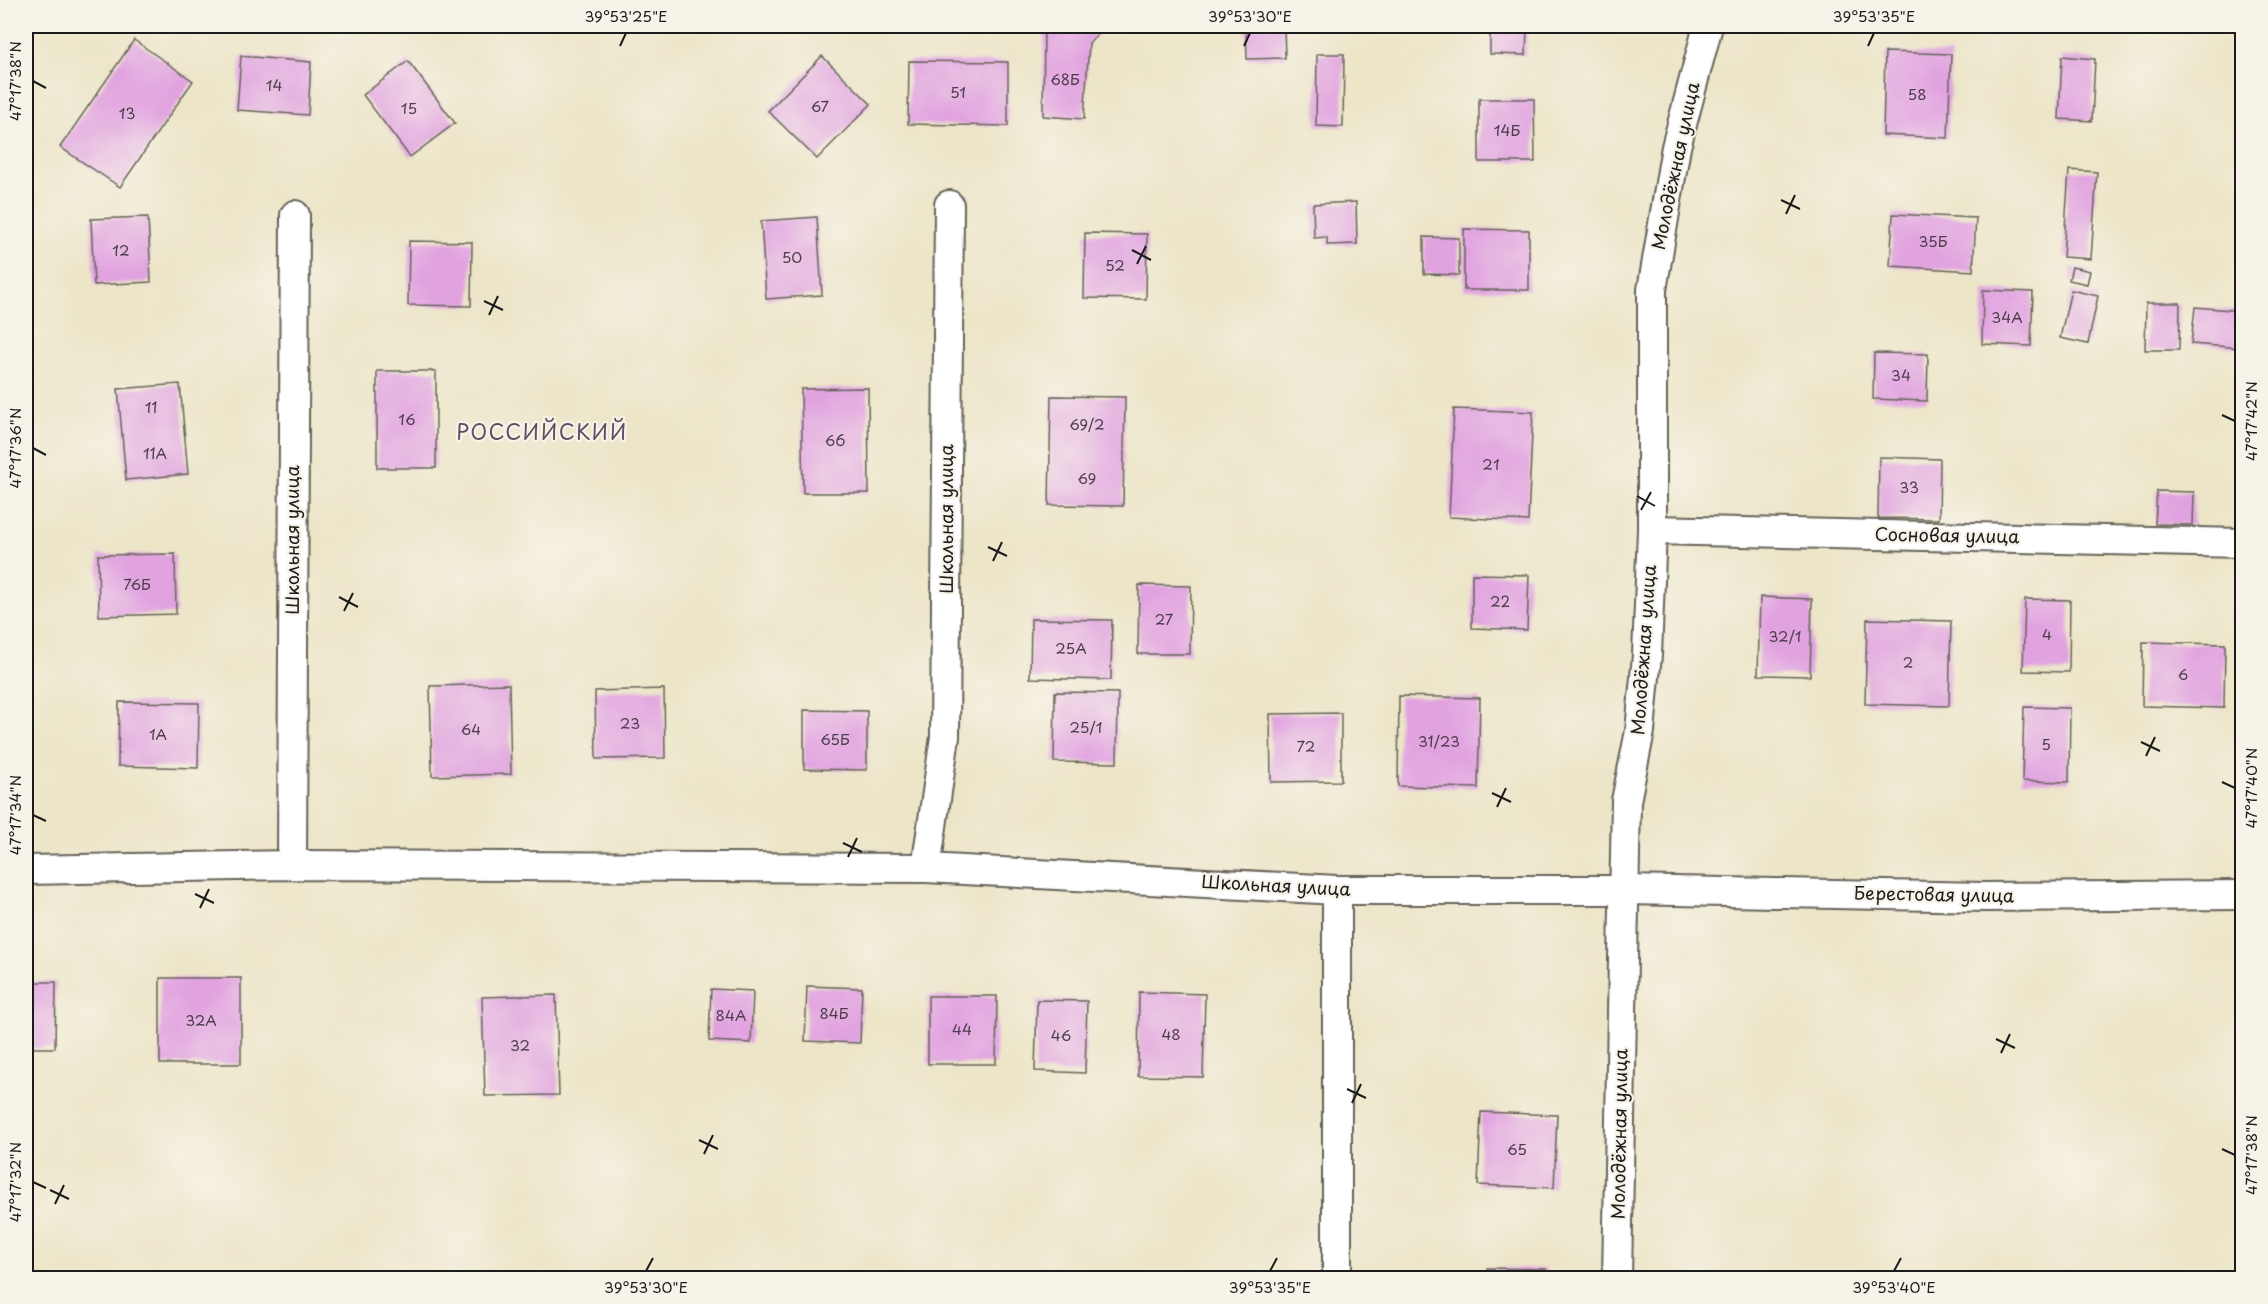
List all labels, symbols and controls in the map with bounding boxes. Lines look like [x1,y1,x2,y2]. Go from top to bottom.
text: 39°53'25"E [585,4,668,27]
text: 39°53'30"E [1208,4,1292,27]
text: 39°53'35"E [1833,4,1915,27]
text: 47°17'38"N [3,41,26,121]
house number: 68Б [1050,67,1080,90]
house number: 14 [266,73,282,96]
street label: Молодёжная улица [1644,79,1706,252]
house number: 51 [950,80,966,103]
house number: 58 [1907,82,1927,105]
house number: 67 [811,94,830,117]
house number: 15 [401,96,417,119]
house number: 13 [119,101,135,124]
house number: 14Б [1494,118,1520,141]
house number: 35Б [1919,229,1948,252]
house number: 12 [112,238,130,261]
house number: 50 [782,245,802,268]
house number: 52 [1105,253,1125,276]
house number: 34А [1991,305,2023,328]
house number: 34 [1891,363,1911,386]
text: 47°17'42"N [2239,381,2262,461]
house number: 11 [145,395,157,418]
house number: 16 [398,407,416,430]
text: 47°17'36"N [3,408,26,488]
house number: 69/2 [1069,412,1105,435]
district label: РОССИЙСКИЙ [456,415,628,447]
house number: 66 [825,428,845,451]
house number: 11А [143,441,167,464]
street label: Школьная улица [932,444,959,594]
house number: 21 [1482,452,1500,475]
street label: Школьная улица [278,465,305,615]
house number: 69 [1078,466,1096,489]
house number: 33 [1899,475,1919,498]
street label: Сосновая улица [1874,520,2020,549]
street label: Молодёжная улица [1623,563,1662,736]
house number: 76Б [123,572,151,595]
house number: 22 [1490,589,1510,612]
house number: 27 [1155,607,1174,630]
house number: 4 [2042,622,2052,645]
house number: 32/1 [1768,624,1802,647]
house number: 25А [1055,636,1087,659]
house number: 2 [1903,650,1913,673]
house number: 6 [2178,662,2188,685]
house number: 23 [620,711,640,734]
house number: 25/1 [1070,715,1102,738]
house number: 64 [461,717,481,740]
house number: 1А [149,722,167,745]
house number: 65Б [820,727,850,750]
house number: 31/23 [1418,729,1460,752]
house number: 5 [2041,732,2051,755]
house number: 72 [1297,734,1315,757]
text: 47°17'40"N [2239,747,2262,829]
text: 47°17'34"N [3,775,26,855]
street label: Школьная улица [1201,867,1352,902]
street label: Берестовая улица [1854,879,2015,908]
house number: 84Б [819,1001,849,1024]
house number: 84А [716,1003,746,1026]
house number: 32А [185,1008,217,1031]
house number: 44 [952,1017,972,1040]
house number: 48 [1161,1022,1181,1045]
house number: 46 [1051,1023,1071,1046]
house number: 32 [510,1033,530,1056]
street label: Молодёжная улица [1604,1048,1633,1220]
text: 47°17'38"N [2239,1115,2262,1195]
house number: 65 [1507,1137,1527,1160]
text: 47°17'32"N [3,1142,26,1222]
text: 39°53'30"E [604,1275,688,1298]
text: 39°53'35"E [1229,1275,1311,1298]
text: 39°53'40"E [1852,1275,1936,1298]

